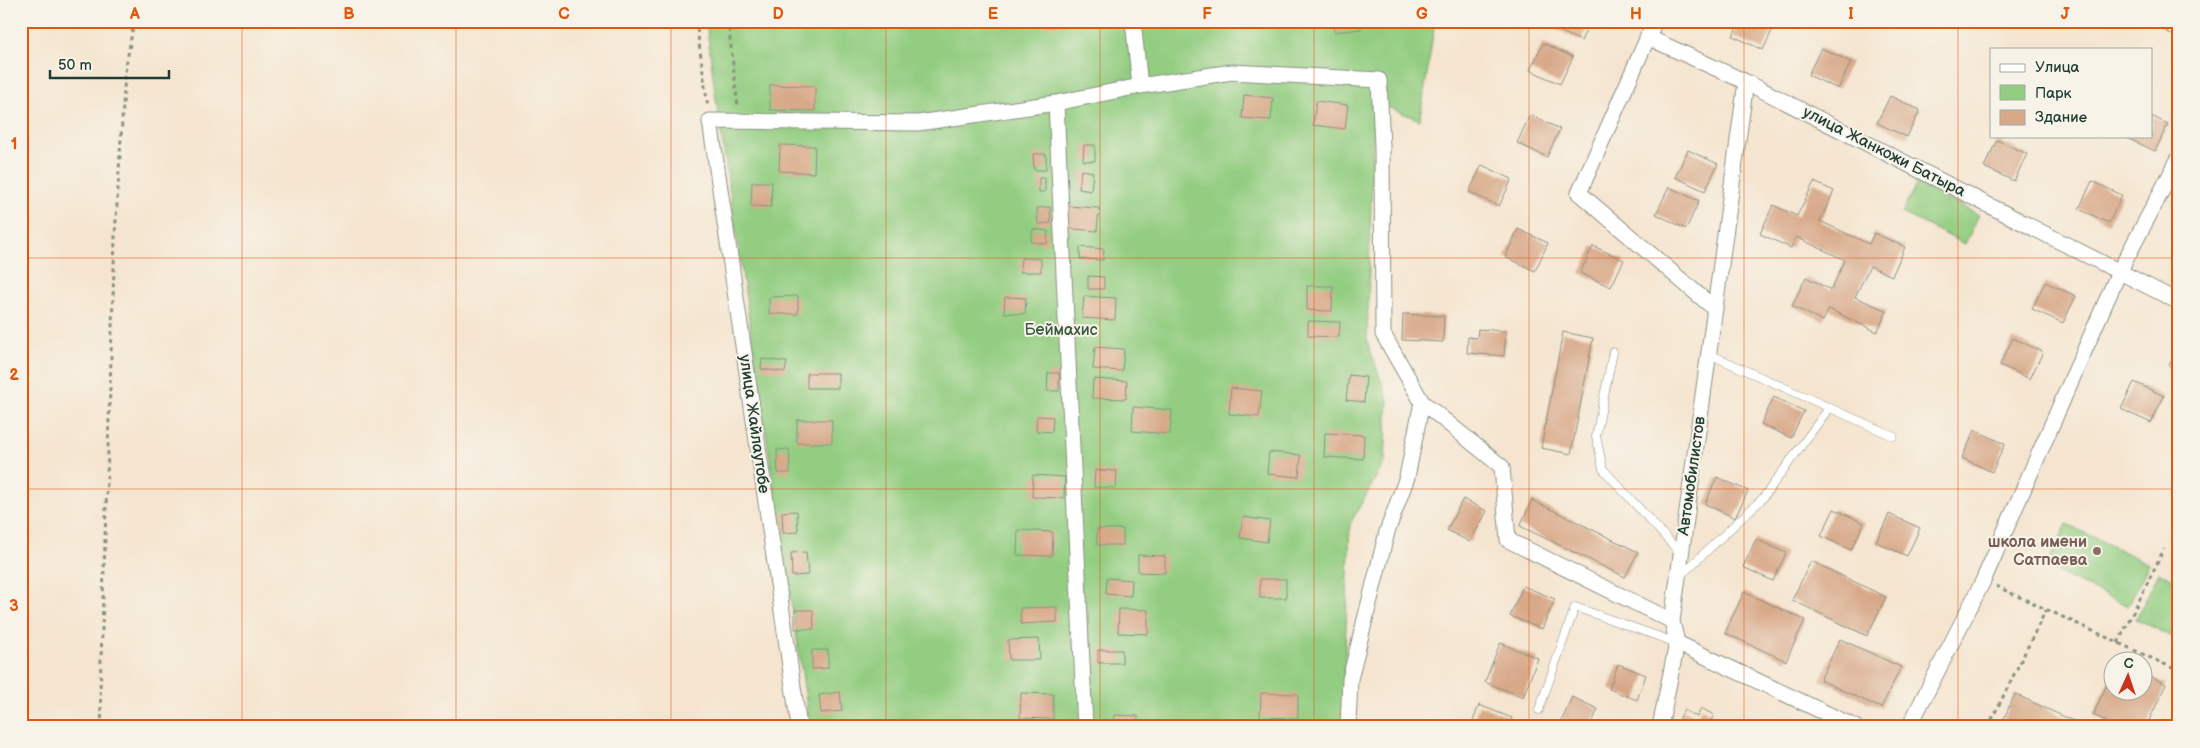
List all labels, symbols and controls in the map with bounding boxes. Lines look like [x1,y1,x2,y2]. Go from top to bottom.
text: A [129,5,140,24]
text: B [343,5,355,24]
text: C [558,5,570,24]
text: D [772,5,784,24]
text: E [988,5,998,24]
text: F [1202,5,1212,24]
text: G [1416,5,1428,24]
text: H [1630,5,1642,24]
text: I [1848,5,1854,24]
text: J [2061,5,2070,24]
scale bar [50,48,169,80]
legend [1990,48,2152,138]
text: 50 m [58,56,92,75]
text: Улица [2035,58,2080,77]
text: Парк [2035,84,2072,103]
street label: улица Жанкожи Батыра [1800,103,1969,202]
text: Здание [2035,108,2087,127]
text: 1 [11,135,17,154]
park label: Беймахис [1024,321,1098,340]
street label: улица Жайлаутобе [735,353,773,495]
text: 2 [9,366,19,385]
street label: Автомобилистов [1674,415,1710,538]
place label: школа имени Сатпаева [1988,533,2088,570]
marker: школа имени Сатпаева [2091,545,2103,557]
text: 3 [9,597,19,616]
north arrow [2102,650,2152,700]
text: С [2123,655,2134,672]

